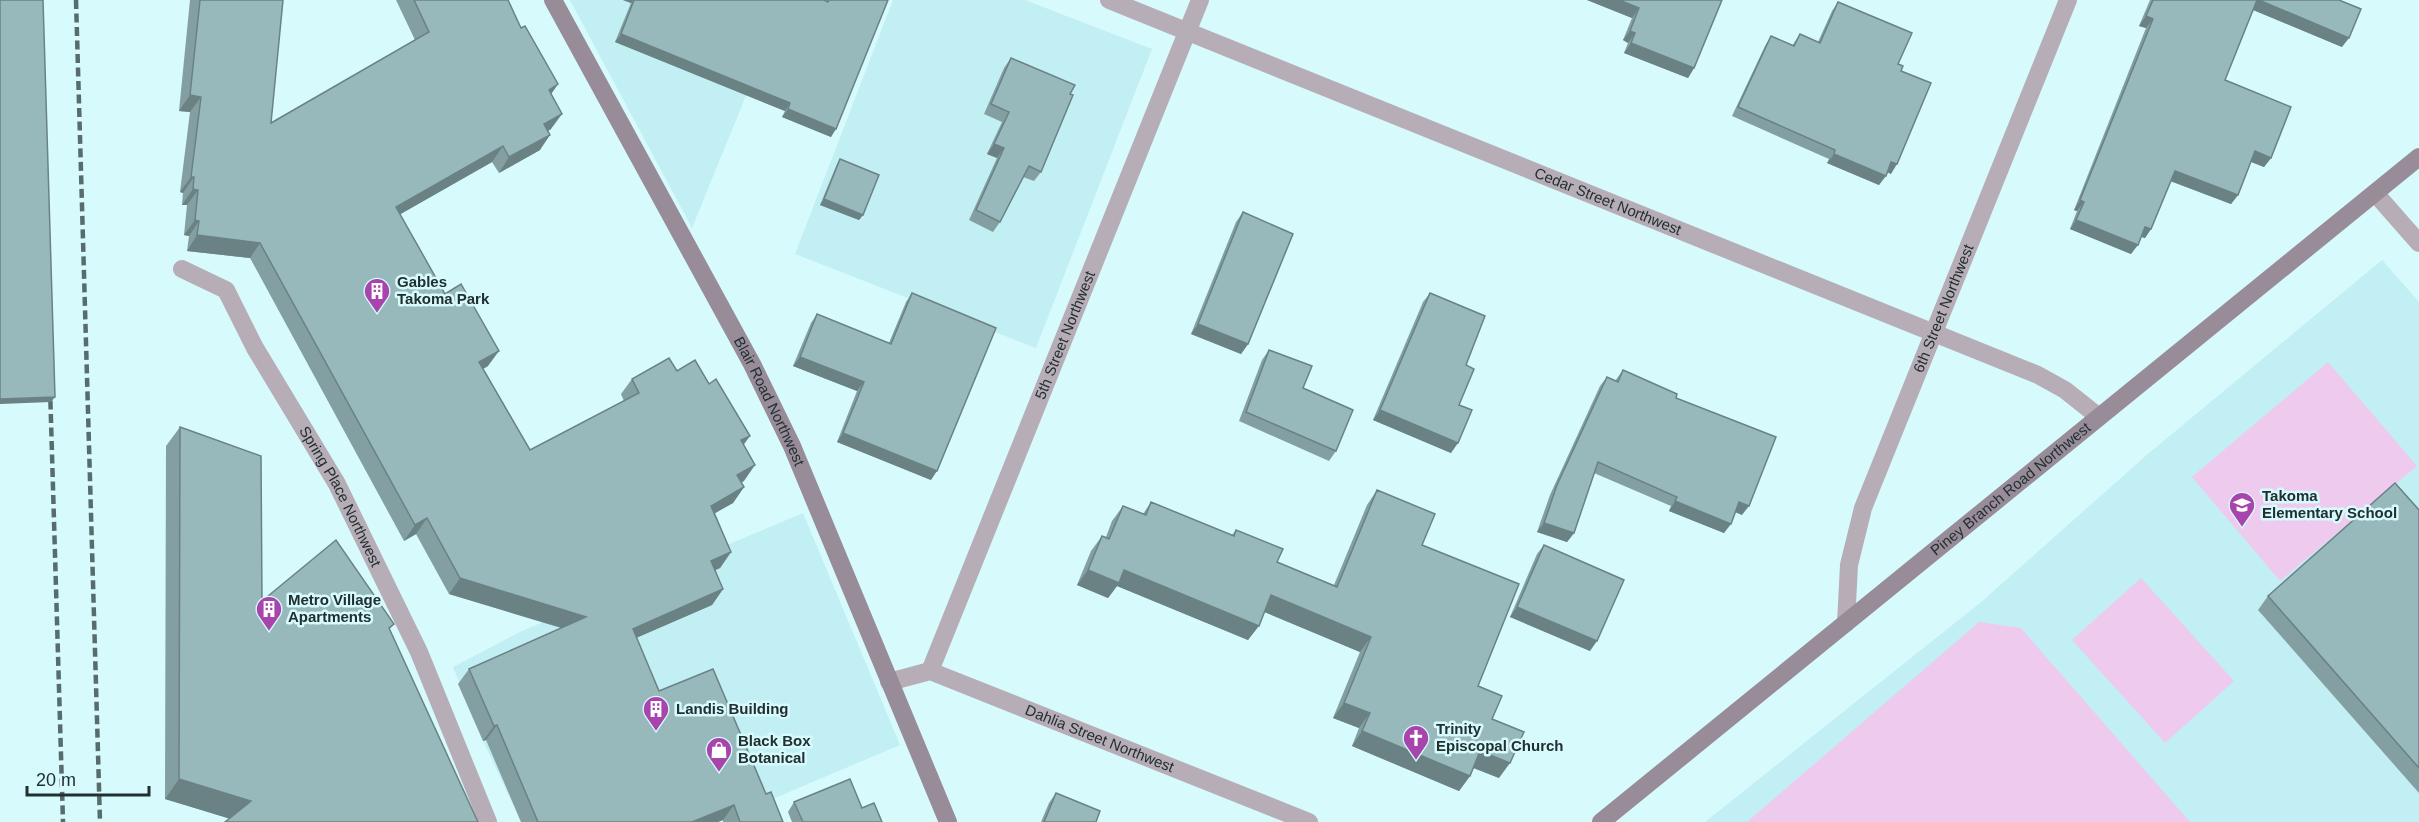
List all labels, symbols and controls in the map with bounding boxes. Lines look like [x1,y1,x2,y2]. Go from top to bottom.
street label: Cedar Street Northwest [1532,164,1685,238]
street label: 6th Street Northwest [1910,241,1977,375]
street label: 5th Street Northwest [1031,268,1098,402]
place label: Gables Takoma Park [397,273,490,307]
building icon: Gables Takoma Park [362,276,392,314]
street label: Blair Road Northwest [731,334,809,469]
street label: Piney Branch Road Northwest [1927,418,2094,559]
street label: Spring Place Northwest [296,423,385,570]
place label: Takoma Elementary School [2262,487,2397,521]
school or university icon: Takoma Elementary School [2227,490,2257,528]
place label: Metro Village Apartments [288,591,381,625]
building icon: Metro Village Apartments [254,594,284,632]
building icon: Landis Building [641,694,671,732]
place label: Landis Building [676,700,789,717]
street label: Dahlia Street Northwest [1023,701,1177,776]
place label: Trinity Episcopal Church [1436,720,1564,754]
church icon: Trinity Episcopal Church [1401,723,1431,761]
place label: Black Box Botanical [738,732,811,766]
shop icon: Black Box Botanical [704,735,734,773]
scale bar [27,759,148,797]
text: 20 m [36,770,76,790]

